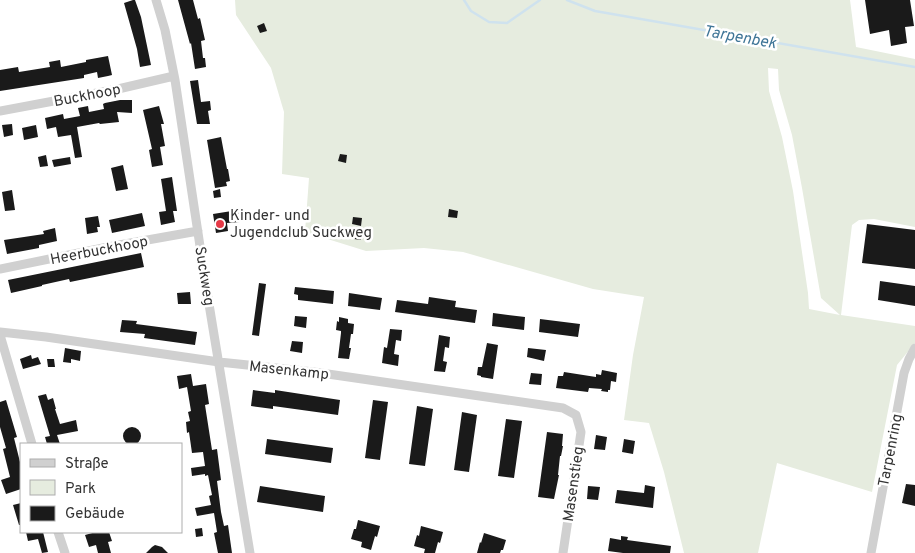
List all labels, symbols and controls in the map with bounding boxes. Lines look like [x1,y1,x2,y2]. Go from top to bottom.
water label: Tarpenbek [702,22,778,54]
street label: Buckhoop [52,81,122,112]
place label: Kinder- und Jugendclub Suckweg [230,207,372,243]
marker: Kinder- und Jugendclub Suckweg [214,218,226,230]
street label: Heerbuckhoop [49,233,150,270]
street label: Suckweg [189,245,218,307]
street label: Masenkamp [248,358,330,385]
street label: Tarpenring [875,412,908,488]
legend [20,443,182,533]
street label: Masenstieg [560,445,589,523]
text: Straße [65,455,109,474]
text: Park [65,480,96,499]
text: Gebäude [65,505,125,524]

